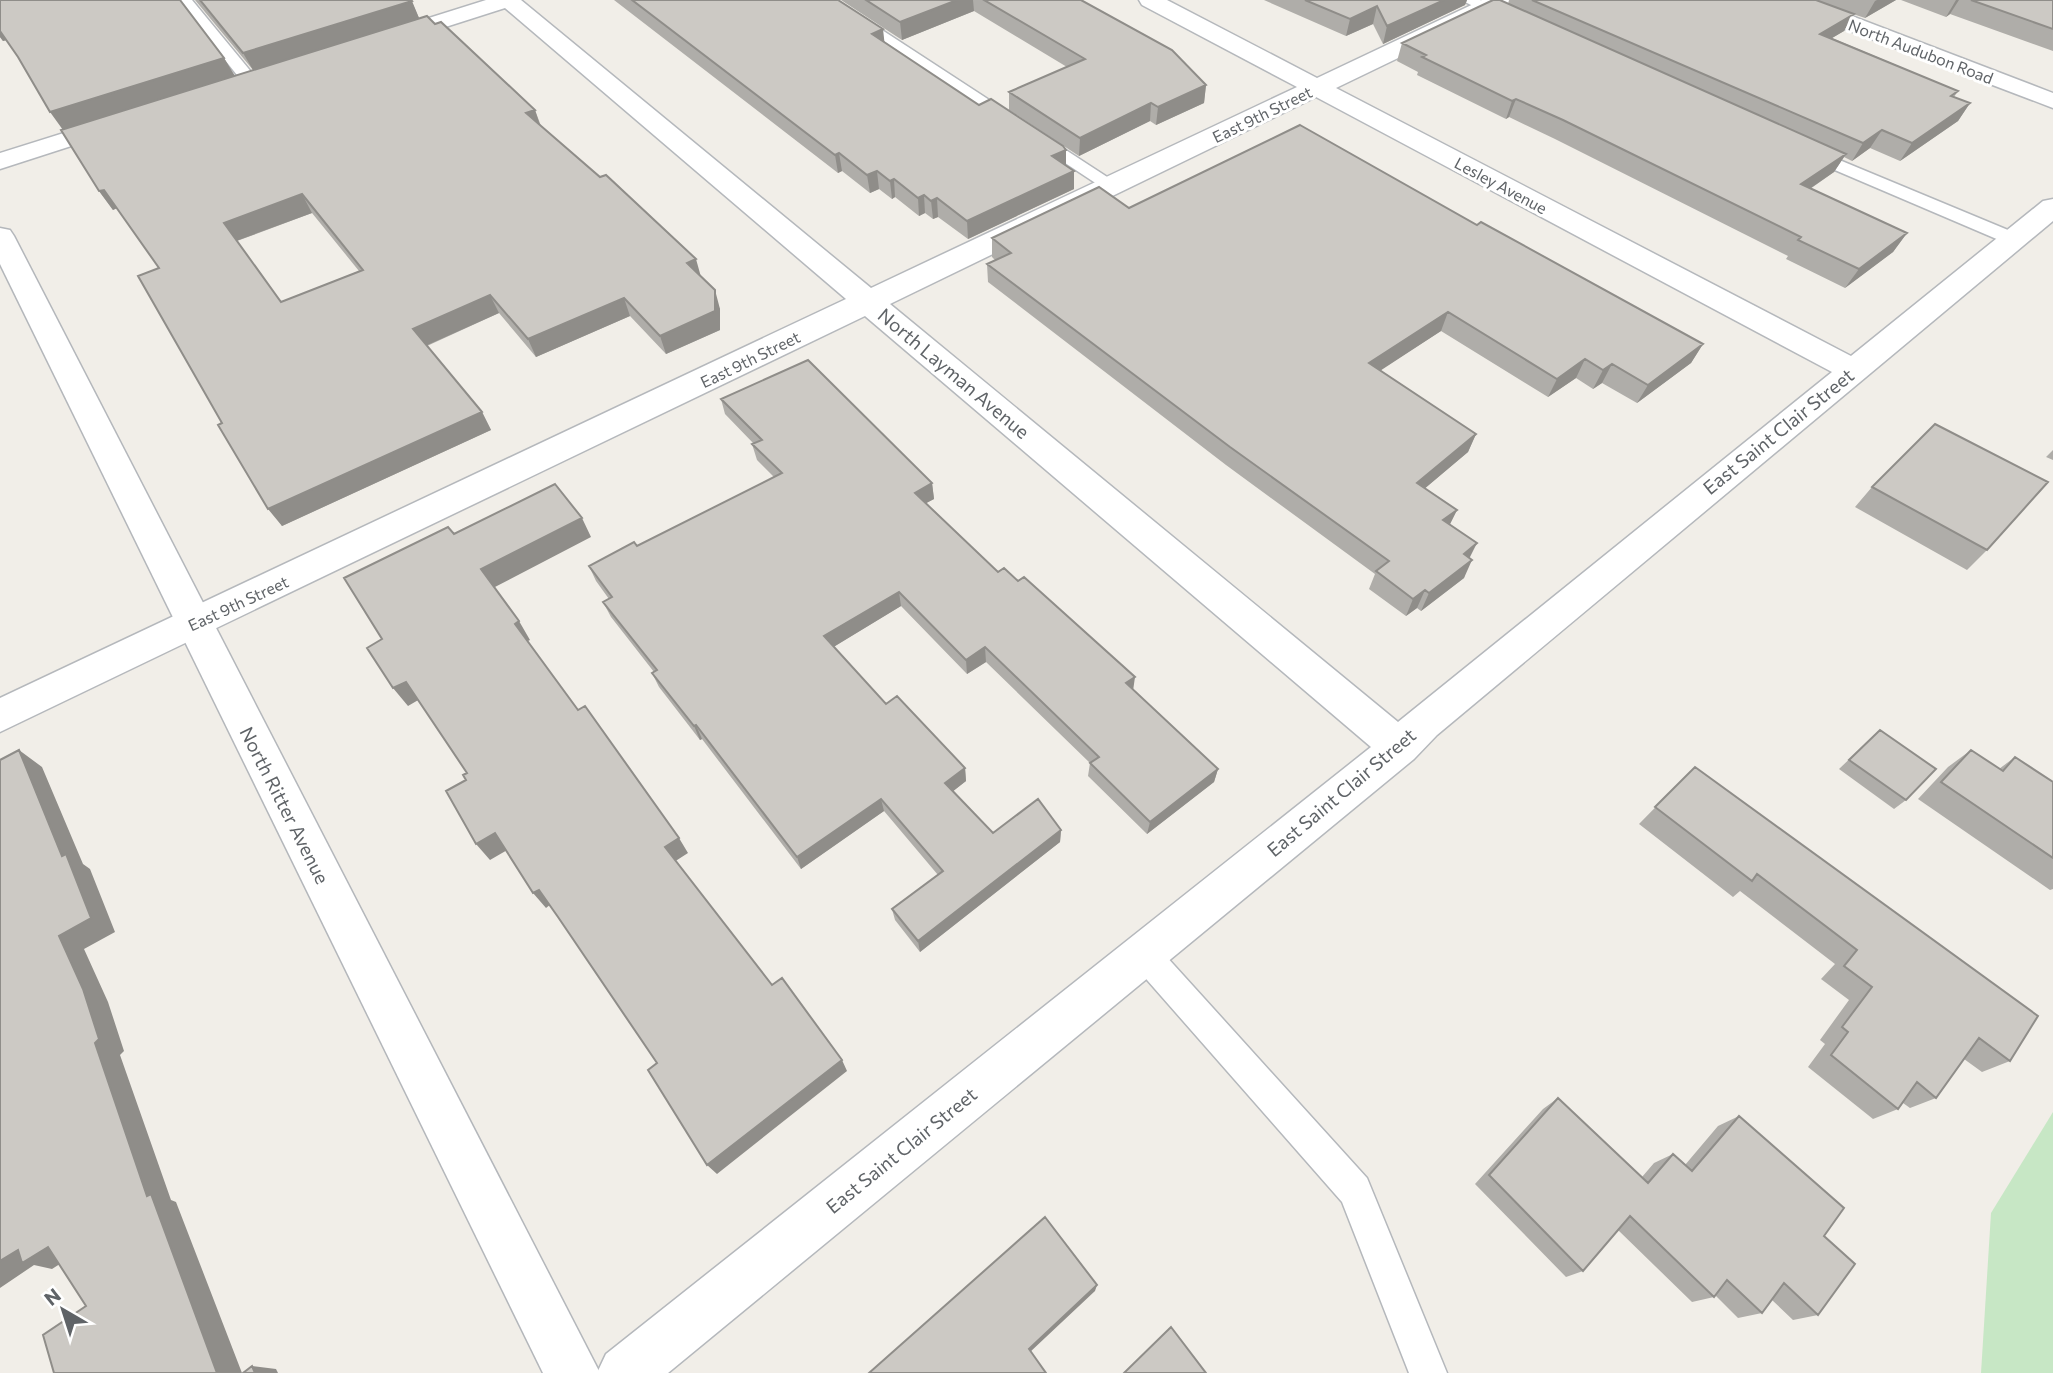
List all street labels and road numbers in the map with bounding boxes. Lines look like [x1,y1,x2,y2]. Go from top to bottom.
street label: North Audubon Road [1846,15,1996,87]
street label: East 9th Street [1209,81,1315,146]
street label: Lesley Avenue [1452,153,1550,217]
street label: North Layman Avenue [874,303,1034,443]
street label: East 9th Street [697,326,803,391]
street label: East Saint Clair Street [1698,363,1858,499]
street label: East 9th Street [185,571,292,635]
street label: North Ritter Avenue [235,723,335,887]
street label: East Saint Clair Street [1262,723,1420,861]
street label: East Saint Clair Street [821,1082,981,1218]

